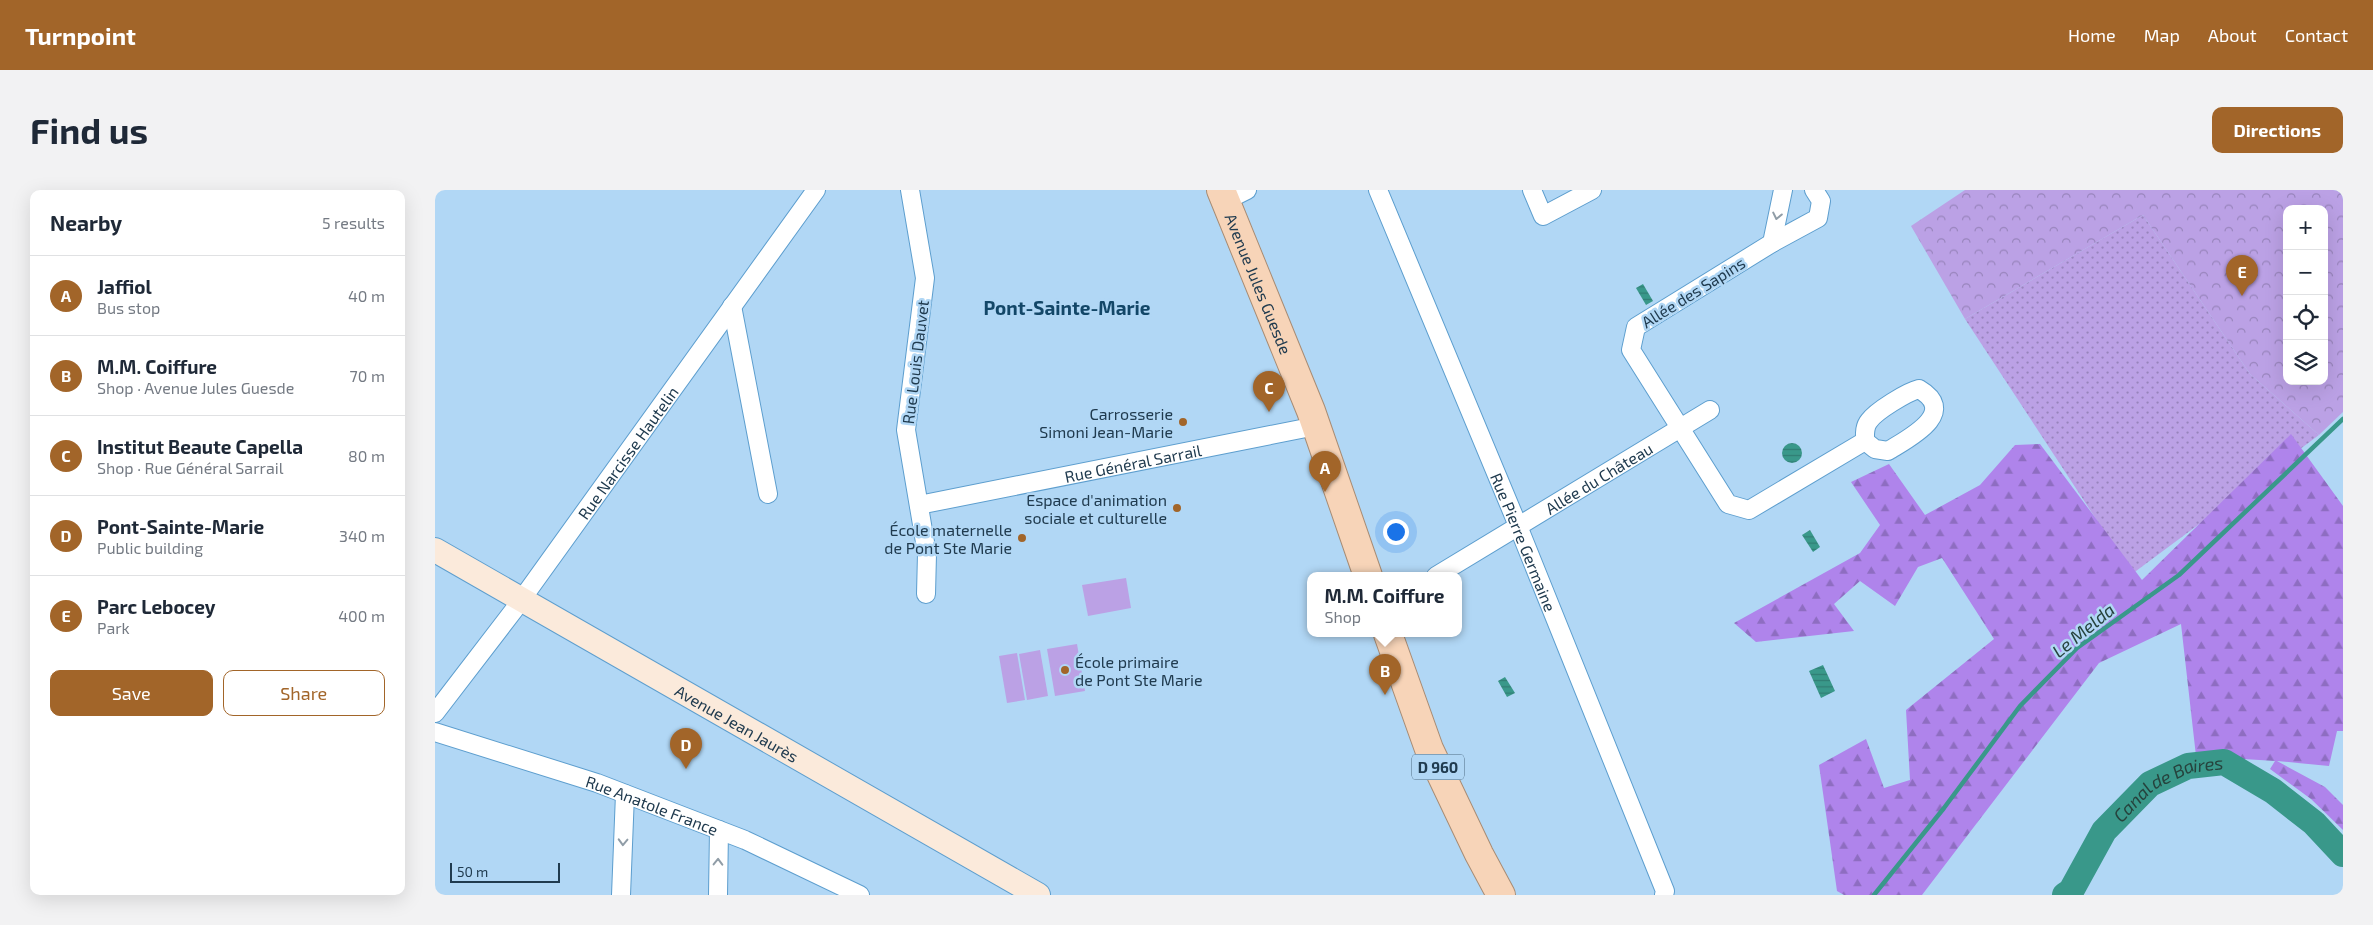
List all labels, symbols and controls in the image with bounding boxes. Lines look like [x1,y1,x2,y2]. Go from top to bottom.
text: Turnpoint [25,21,136,50]
text: Home [2068,24,2116,46]
text: Map [2144,24,2180,46]
text: About [2208,24,2257,46]
text: Contact [2285,24,2348,46]
button: Directions [2212,107,2343,153]
text: Find us [30,109,148,151]
map controls [2283,205,2328,385]
button: + [2283,205,2328,250]
text: Nearby [50,210,122,235]
street label: Avenue Jules Guesde [1222,210,1296,357]
one-way arrow [1772,212,1783,221]
text: 5 results [322,213,385,232]
button: − [2283,250,2328,295]
street label: Allée des Sapins [1638,253,1748,331]
pin: E [2226,255,2258,296]
text: Jaffiol [97,275,152,298]
text: A [61,286,71,305]
text: 40 m [348,286,385,305]
button: locate [2283,295,2328,340]
district label: Pont-Sainte-Marie [983,296,1151,319]
text: Bus stop [97,298,160,317]
street label: Rue Louis Dauvet [898,299,932,425]
button: layers [2283,340,2328,385]
text: M.M. Coiffure [97,355,217,378]
text: B [61,366,71,385]
text: 70 m [350,366,385,385]
pin: C [1253,371,1285,412]
text: Shop · Avenue Jules Guesde [97,378,294,397]
street label: Rue Narcisse Hautelin [573,382,682,522]
place label: Carrosserie Simoni Jean-Marie [1039,404,1173,441]
marker: Carrosserie Simoni Jean-Marie [1177,416,1189,428]
text: Institut Beaute Capella [97,435,303,458]
street label: Allée du Château [1541,438,1656,517]
street label: Rue Général Sarrail [1063,440,1203,485]
text: C [61,446,71,465]
text: 80 m [348,446,385,465]
pin: A [1309,451,1341,492]
text: Shop · Rue Général Sarrail [97,458,283,477]
street label: Rue Pierre Germaine [1487,470,1561,614]
place label: Espace d'animation sociale et culturelle [1024,490,1167,527]
marker: Espace d'animation sociale et culturelle [1171,502,1183,514]
text: Pont-Sainte-Marie [97,515,264,538]
your location [1383,519,1409,545]
place label: École maternelle de Pont Ste Marie [884,520,1012,557]
text: D [61,526,71,545]
text: 340 m [339,526,385,545]
marker: École maternelle de Pont Ste Marie [1016,532,1028,544]
text: Public building [97,538,203,557]
popup [1307,572,1462,637]
text: M.M. Coiffure [1324,584,1445,607]
text: Parc Lebocey [97,595,216,618]
water label: Le Melda [2047,598,2119,662]
text: E [61,606,71,625]
text: 400 m [338,606,385,625]
text: Shop [1324,607,1361,626]
text: Park [97,618,130,637]
place label: École primaire de Pont Ste Marie [1075,652,1203,689]
pin: B [1369,654,1401,695]
marker: École primaire de Pont Ste Marie [1059,664,1071,676]
button: Save [50,670,213,716]
button: Share [223,670,385,716]
street label: Avenue Jean Jaurès [672,680,802,765]
pin: D [670,728,702,769]
water label: Canal de Baires [2108,751,2224,826]
road number: D 960 [1412,754,1464,780]
street label: Rue Anatole France [584,771,721,838]
one-way arrow [618,839,629,847]
one-way arrow [713,858,724,866]
scale bar [450,860,560,883]
text: 50 m [457,863,488,880]

